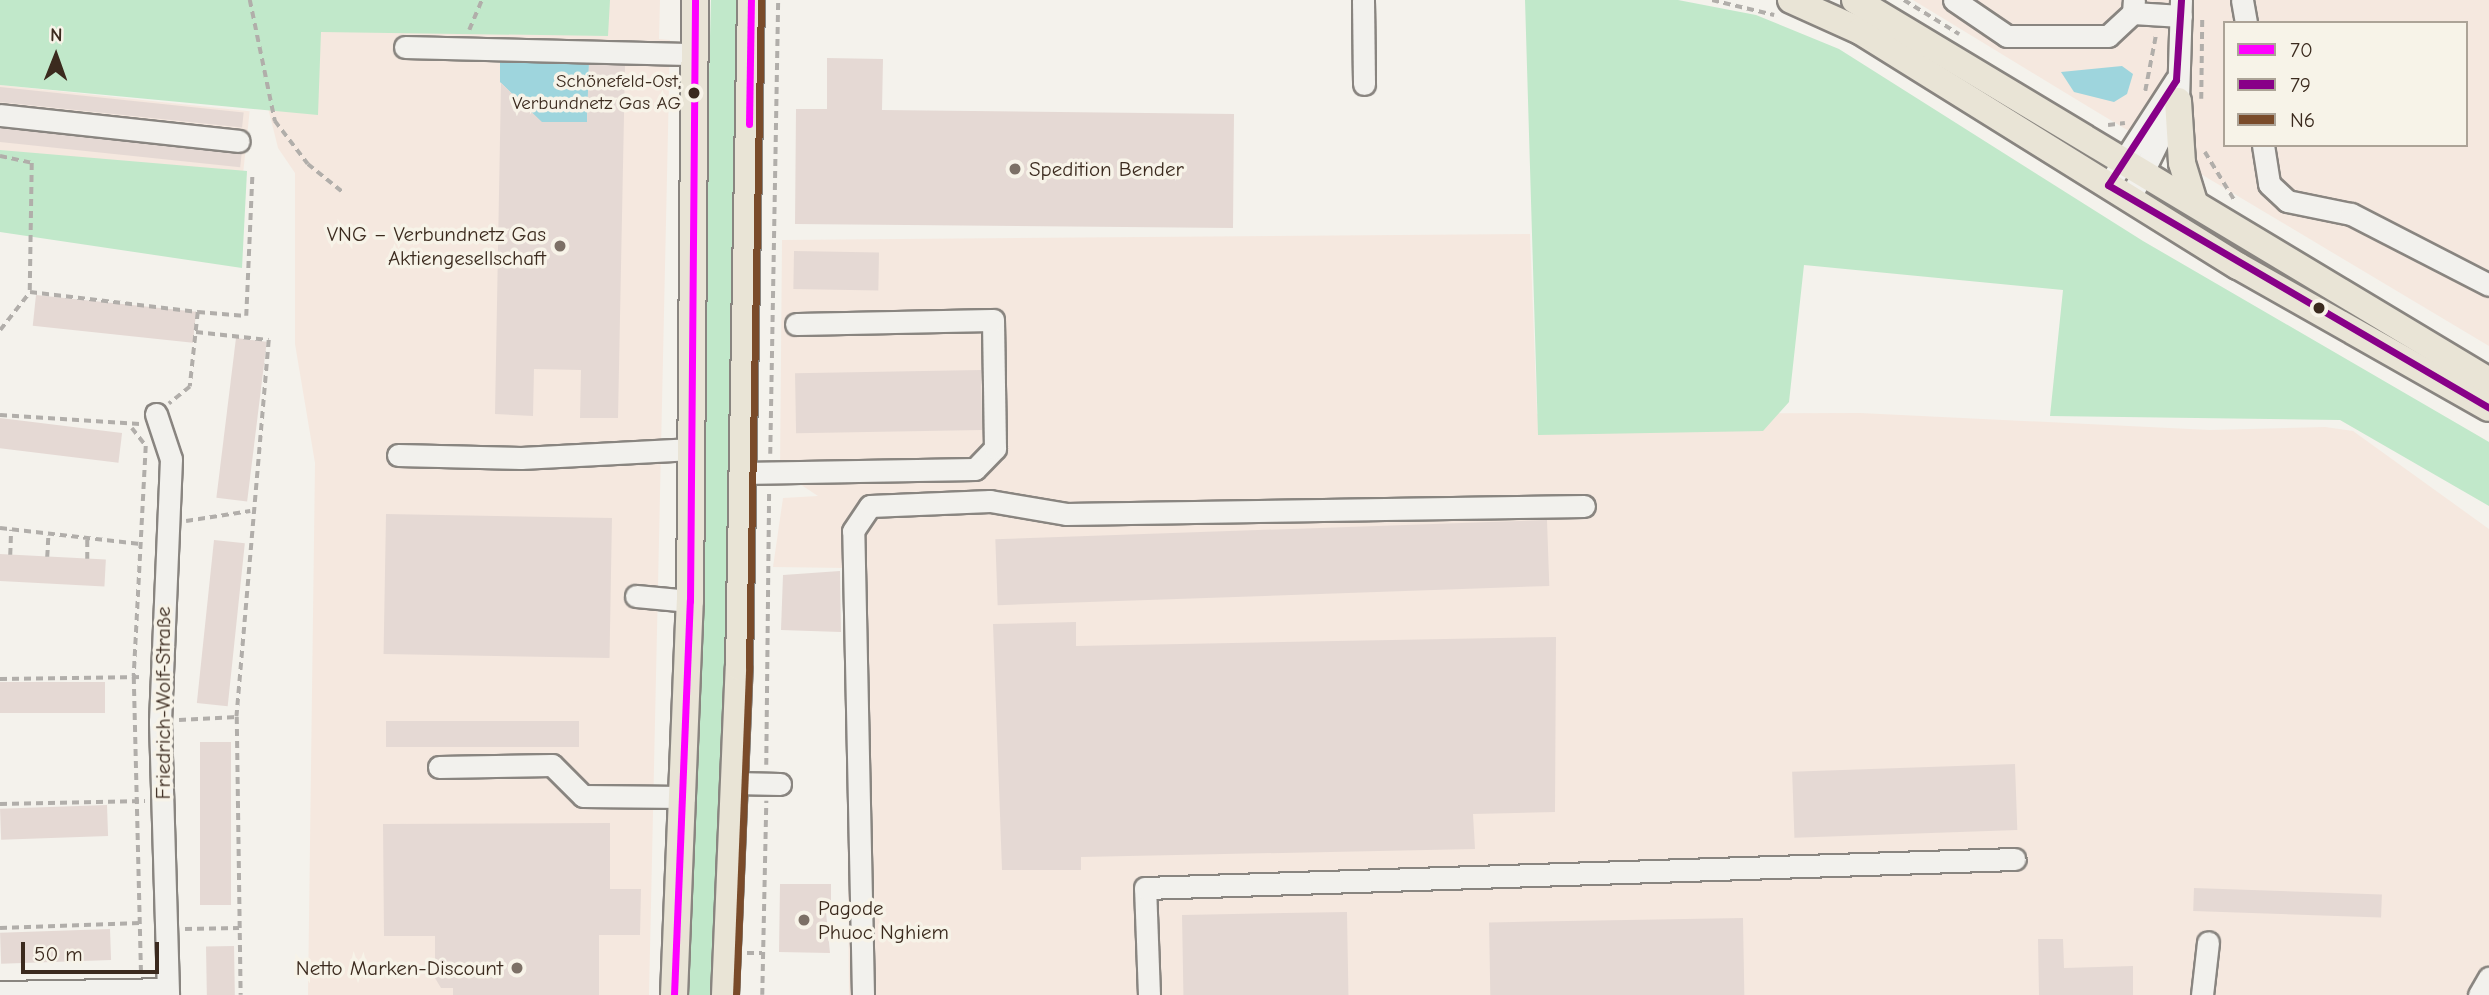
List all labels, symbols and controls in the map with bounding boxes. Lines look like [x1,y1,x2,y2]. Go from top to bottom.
north arrow [21,21,91,91]
legend [2223,21,2468,147]
text: N [50,24,63,46]
text: 70 [2290,38,2313,62]
place label: Schönefeld-Ost, Verbundnetz Gas AG [512,71,681,115]
text: 79 [2290,73,2311,97]
marker: Schönefeld-Ost, Verbundnetz Gas AG [687,86,701,100]
text: N6 [2290,108,2315,132]
place label: Spedition Bender [1029,156,1184,182]
marker: Spedition Bender [1007,161,1023,177]
place label: VNG – Verbundnetz Gas Aktiengesellschaft [327,221,546,271]
marker: VNG – Verbundnetz Gas Aktiengesellschaft [552,238,568,254]
unlabelled marker [2312,301,2326,315]
street label: Friedrich-Wolf-Straße [150,606,176,800]
place label: Pagode Phuoc Nghiem [818,895,949,945]
marker: Pagode Phuoc Nghiem [796,912,812,928]
scale bar [24,928,163,972]
text: 50 m [34,942,83,966]
place label: Netto Marken-Discount [296,955,503,981]
marker: Netto Marken-Discount [509,960,525,976]

